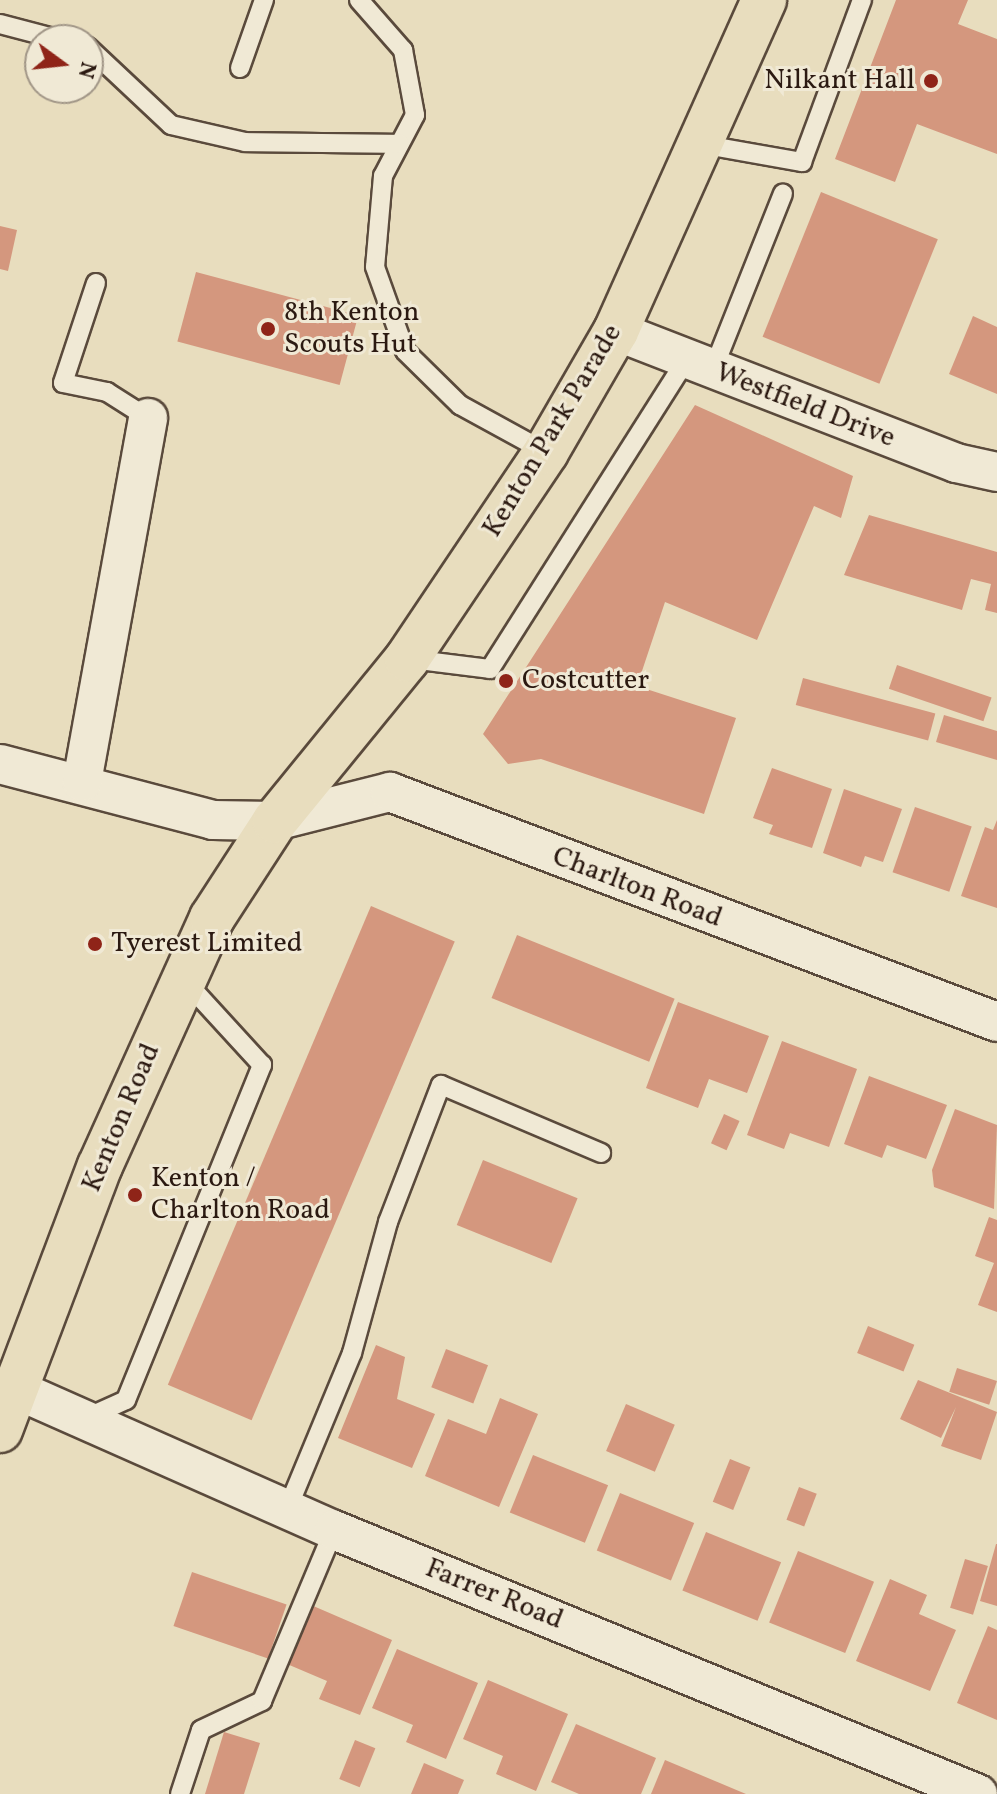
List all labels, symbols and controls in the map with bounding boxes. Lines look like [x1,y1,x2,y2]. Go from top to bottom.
north arrow [24,24,104,104]
text: N [69,58,103,82]
place label: Nilkant Hall [764,64,915,98]
marker: Nilkant Hall [922,72,940,90]
place label: 8th Kenton Scouts Hut [284,296,419,362]
street label: Kenton Park Parade [476,318,630,544]
marker: 8th Kenton Scouts Hut [259,320,277,338]
street label: Westfield Drive [710,356,900,456]
place label: Costcutter [522,664,649,698]
marker: Costcutter [497,672,515,690]
street label: Charlton Road [547,840,727,936]
place label: Tyerest Limited [111,927,302,961]
marker: Tyerest Limited [86,935,104,953]
street label: Kenton Road [76,1039,168,1197]
place label: Kenton / Charlton Road [151,1162,330,1228]
marker: Kenton / Charlton Road [126,1186,144,1204]
street label: Farrer Road [420,1552,568,1638]

